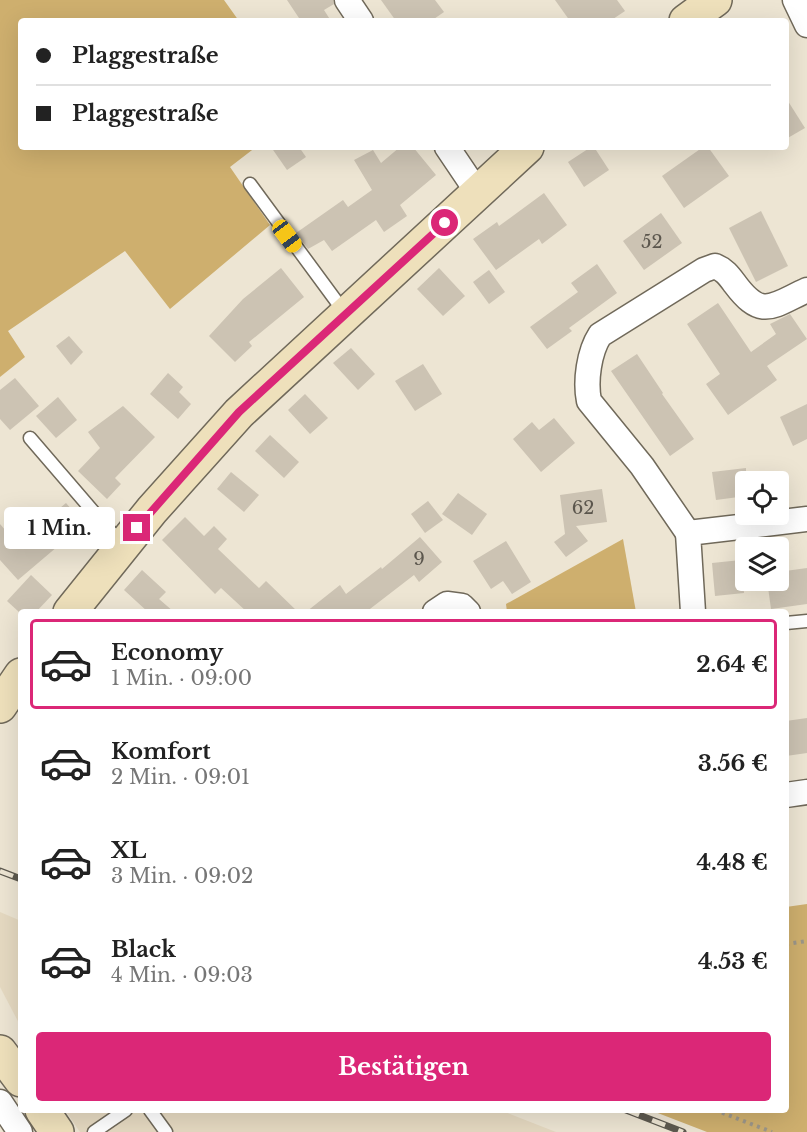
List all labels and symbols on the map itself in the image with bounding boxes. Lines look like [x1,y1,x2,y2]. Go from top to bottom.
route start [431,209,458,236]
car [269,216,305,256]
house number: 52 [641,231,663,253]
house number: 62 [572,497,594,519]
callout: 1 Min. [5,507,116,549]
route end [123,514,150,541]
house number: 9 [413,548,425,570]

